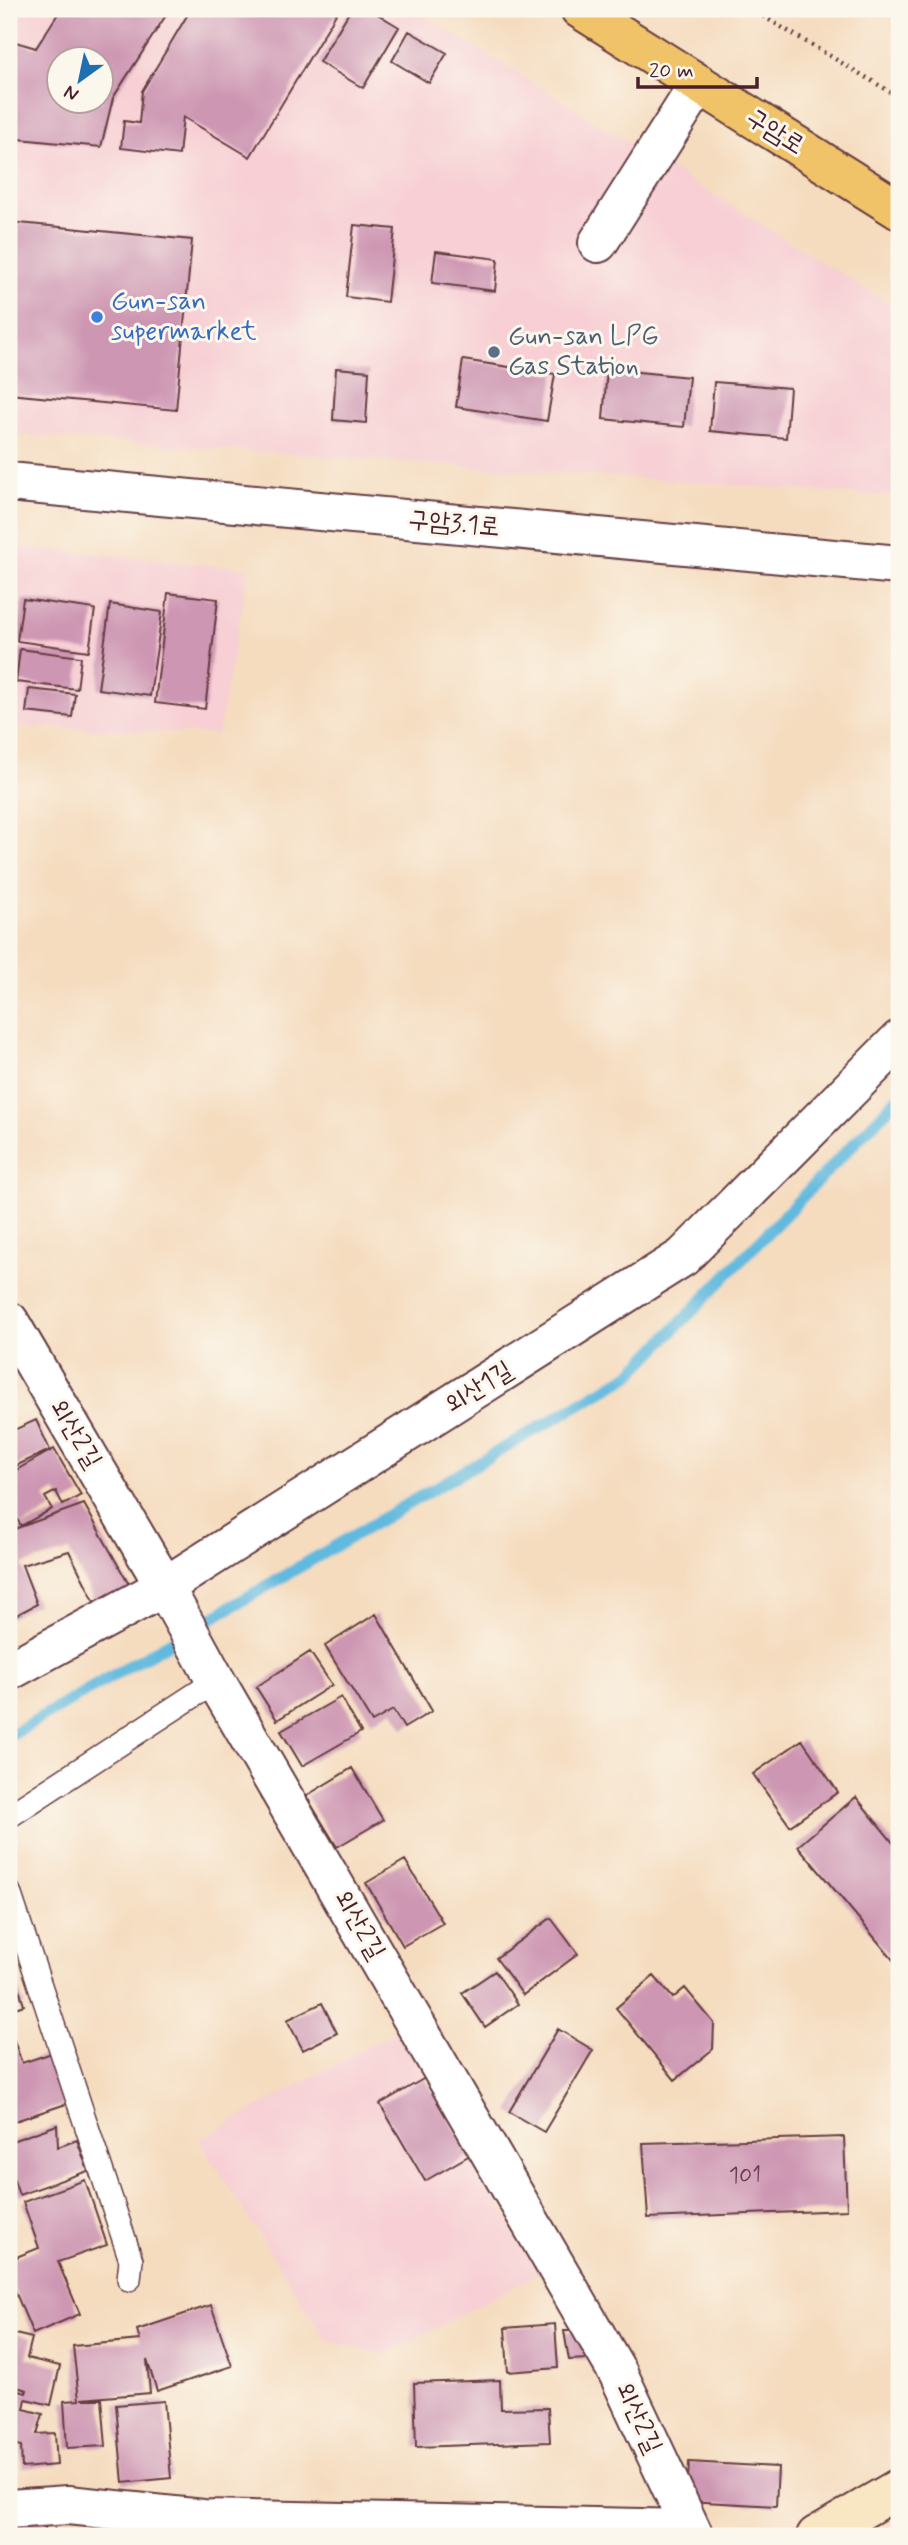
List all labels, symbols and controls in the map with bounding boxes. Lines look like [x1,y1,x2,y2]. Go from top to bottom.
north arrow [46,46,116,116]
scale bar [638,46,758,90]
text: 20 m [649,57,694,85]
text: N [59,79,84,107]
street label: 구암로 [739,101,811,163]
place label: Gun-san supermarket [111,285,256,349]
marker: Gun-san supermarket [89,309,105,325]
place label: Gun-san LPG Gas Station [508,320,659,384]
marker: Gun-san LPG Gas Station [486,344,502,360]
street label: 구암3.1로 [407,503,501,545]
street label: 외산1길 [438,1354,520,1422]
street label: 외산2길 [41,1393,109,1475]
street label: 외산2길 [325,1884,393,1966]
house number: 101 [729,2161,761,2191]
street label: 외산2길 [607,2377,669,2459]

